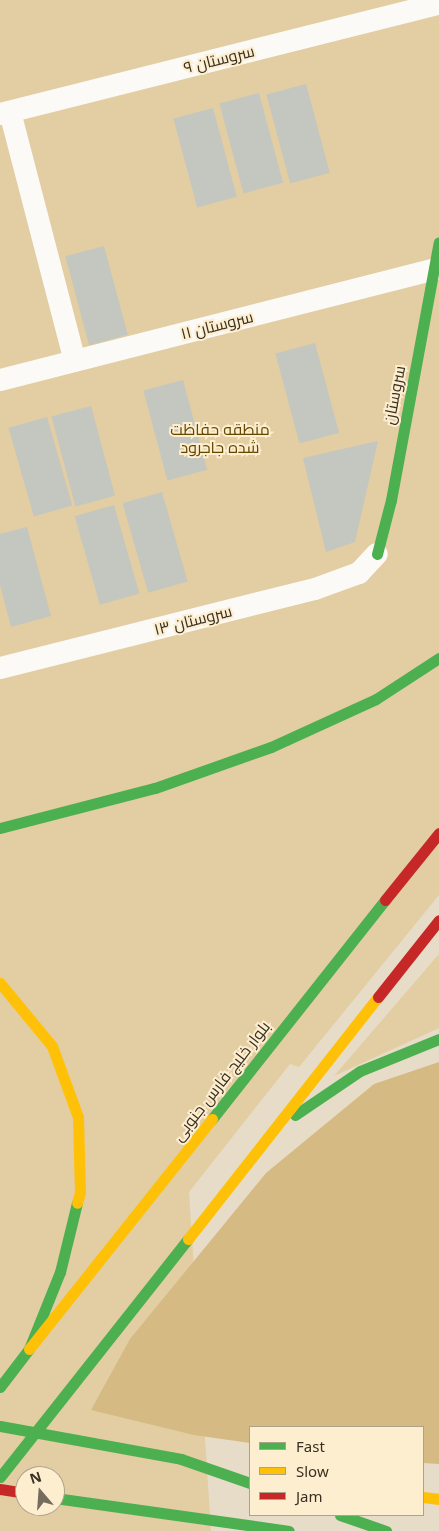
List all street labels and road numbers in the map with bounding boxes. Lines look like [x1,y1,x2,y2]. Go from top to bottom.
street label: سروستان ۹ [182,41,256,77]
street label: سروستان ۱۱ [179,307,255,343]
street label: سروستان [379,364,409,426]
street label: سروستان ۱۳ [152,601,234,639]
street label: بلوار خلیج فارس جنوبی [168,1017,274,1145]

